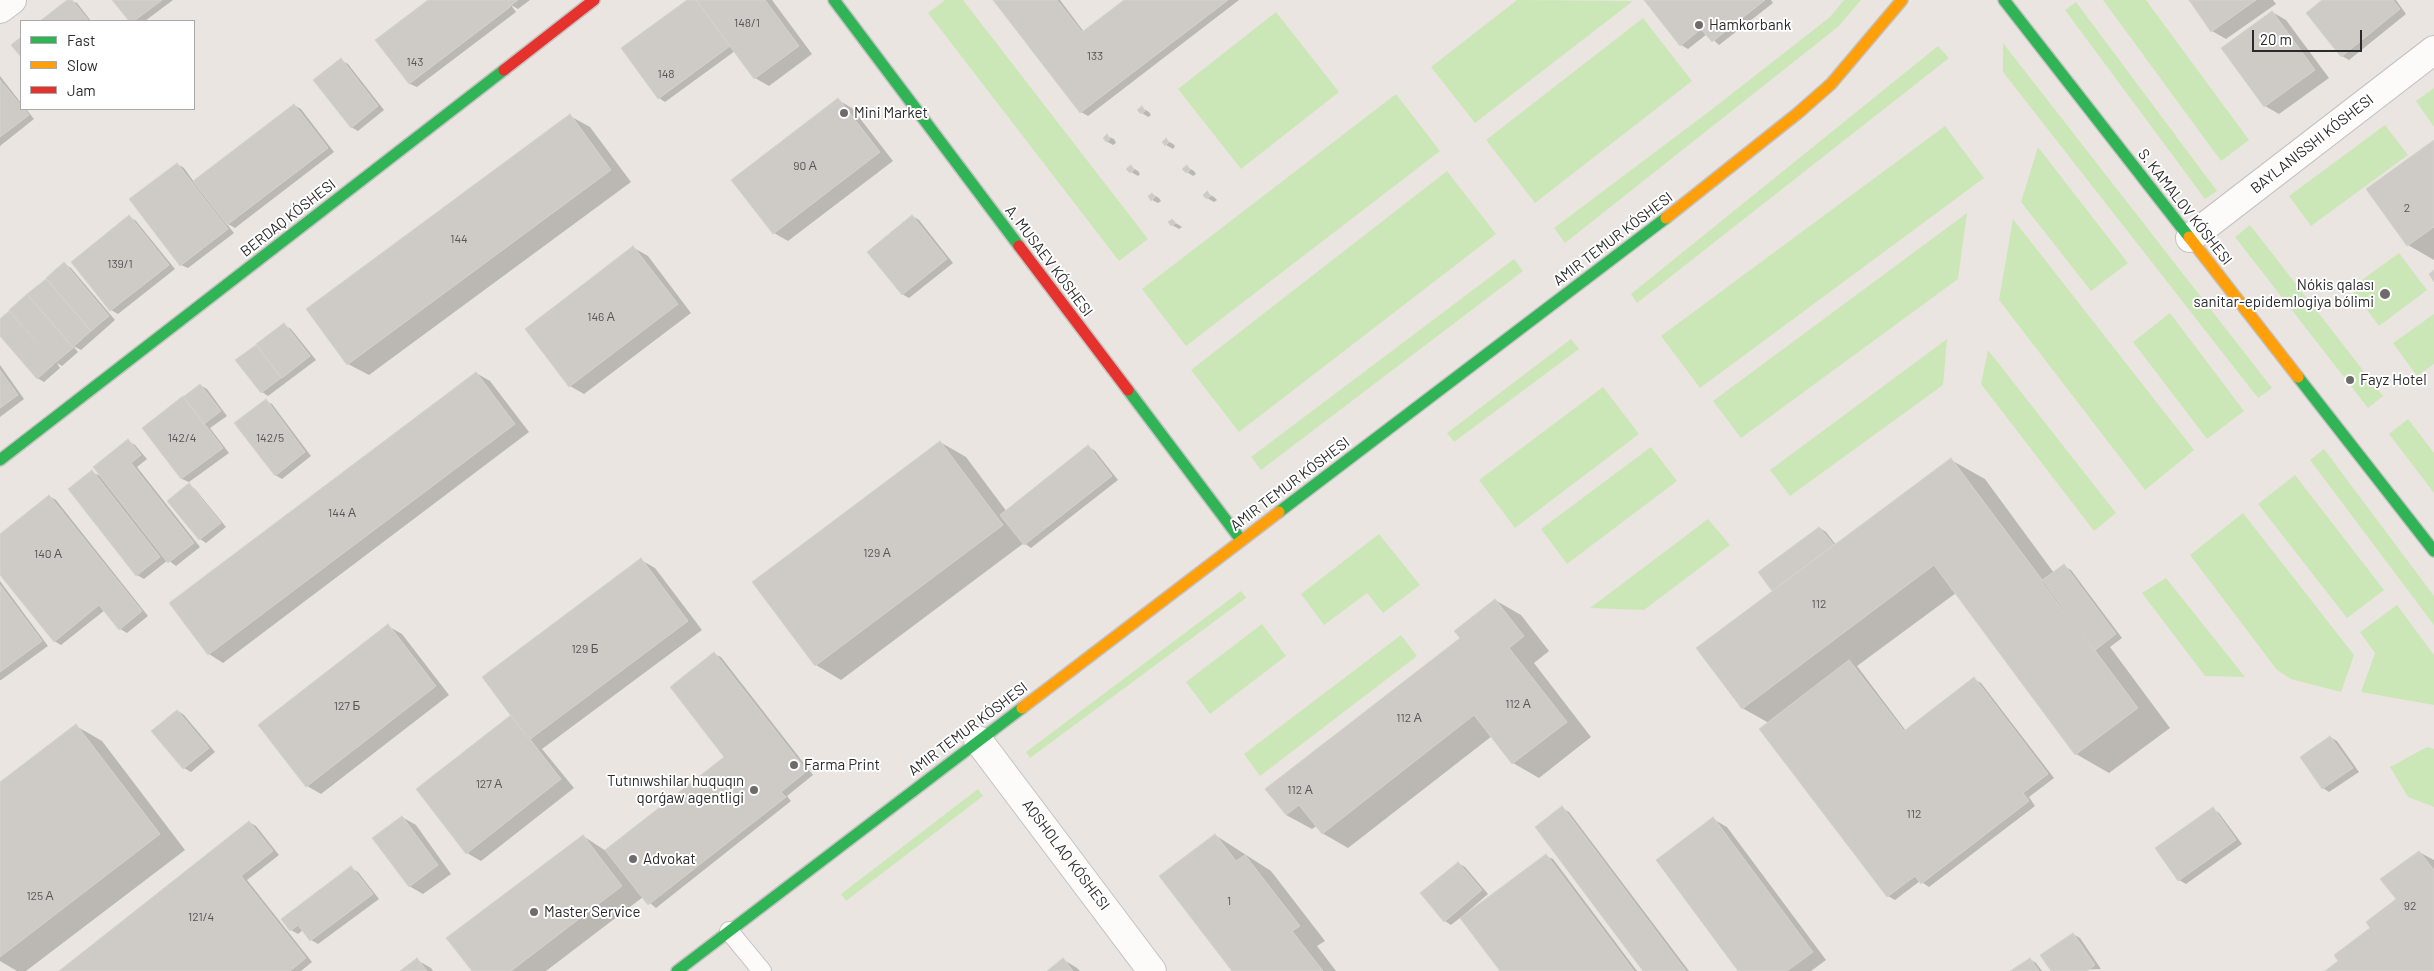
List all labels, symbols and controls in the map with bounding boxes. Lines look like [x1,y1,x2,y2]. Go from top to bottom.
house number: 148/1 [734,16,760,30]
place label: Hamkorbank [1709,16,1791,34]
marker: Hamkorbank [1693,19,1705,31]
legend [20,20,195,110]
scale bar [2254,20,2364,52]
text: 20 m [2260,30,2292,48]
text: Fast [67,31,95,49]
house number: 133 [1087,49,1103,63]
house number: 143 [407,55,423,69]
text: Slow [67,56,98,74]
house number: 148 [657,67,675,81]
text: Jam [67,81,96,99]
street label: BAYLANISSHI KÓSHESI [2247,91,2377,197]
place label: Mini Market [854,104,928,122]
marker: Mini Market [838,107,850,119]
street label: S. KAMALOV KÓSHESI [2134,145,2236,269]
house number: 90 А [793,159,817,173]
street label: BERDAQ KÓSHESI [237,175,339,261]
street label: AMIR TEMUR KÓSHESI [1550,188,1676,290]
house number: 2 [2404,201,2410,215]
street label: A. MUSAEV KÓSHESI [1001,202,1097,320]
house number: 144 [450,232,468,246]
house number: 139/1 [107,257,133,271]
place label: Nókis qalası sanitar-epidemlogiya bólimi [2194,276,2374,311]
marker: Nókis qalası sanitar-epidemlogiya bólimi [2378,287,2392,301]
house number: 146 А [587,310,615,324]
place label: Fayz Hotel [2360,371,2427,389]
marker: Fayz Hotel [2344,374,2356,386]
house number: 142/4 [168,431,196,445]
house number: 142/5 [256,431,284,445]
street label: AMIR TEMUR KÓSHESI [1227,433,1353,535]
house number: 144 А [328,506,356,520]
house number: 129 А [863,546,891,560]
house number: 140 А [34,547,62,561]
house number: 112 [1812,597,1826,611]
house number: 129 Б [571,642,599,656]
street label: AMIR TEMUR KÓSHESI [905,678,1031,780]
house number: 112 А [1505,697,1531,711]
house number: 127 Б [334,699,360,713]
house number: 112 А [1396,711,1422,725]
place label: Farma Print [804,756,880,774]
marker: Farma Print [788,759,800,771]
place label: Tutınıwshilar huquqın qorǵaw agentligi [607,772,744,807]
house number: 127 А [476,777,502,791]
house number: 112 А [1287,783,1313,797]
marker: Tutınıwshilar huquqın qorǵaw agentligi [748,784,760,796]
street label: AQSHOLAQ KÓSHESI [1019,796,1113,914]
house number: 112 [1907,807,1921,821]
place label: Advokat [643,850,696,868]
marker: Advokat [627,853,639,865]
house number: 125 А [26,889,54,903]
house number: 1 [1227,894,1231,908]
house number: 92 [2404,899,2416,913]
place label: Master Service [544,903,641,921]
marker: Master Service [528,906,540,918]
house number: 121/4 [188,910,214,924]

